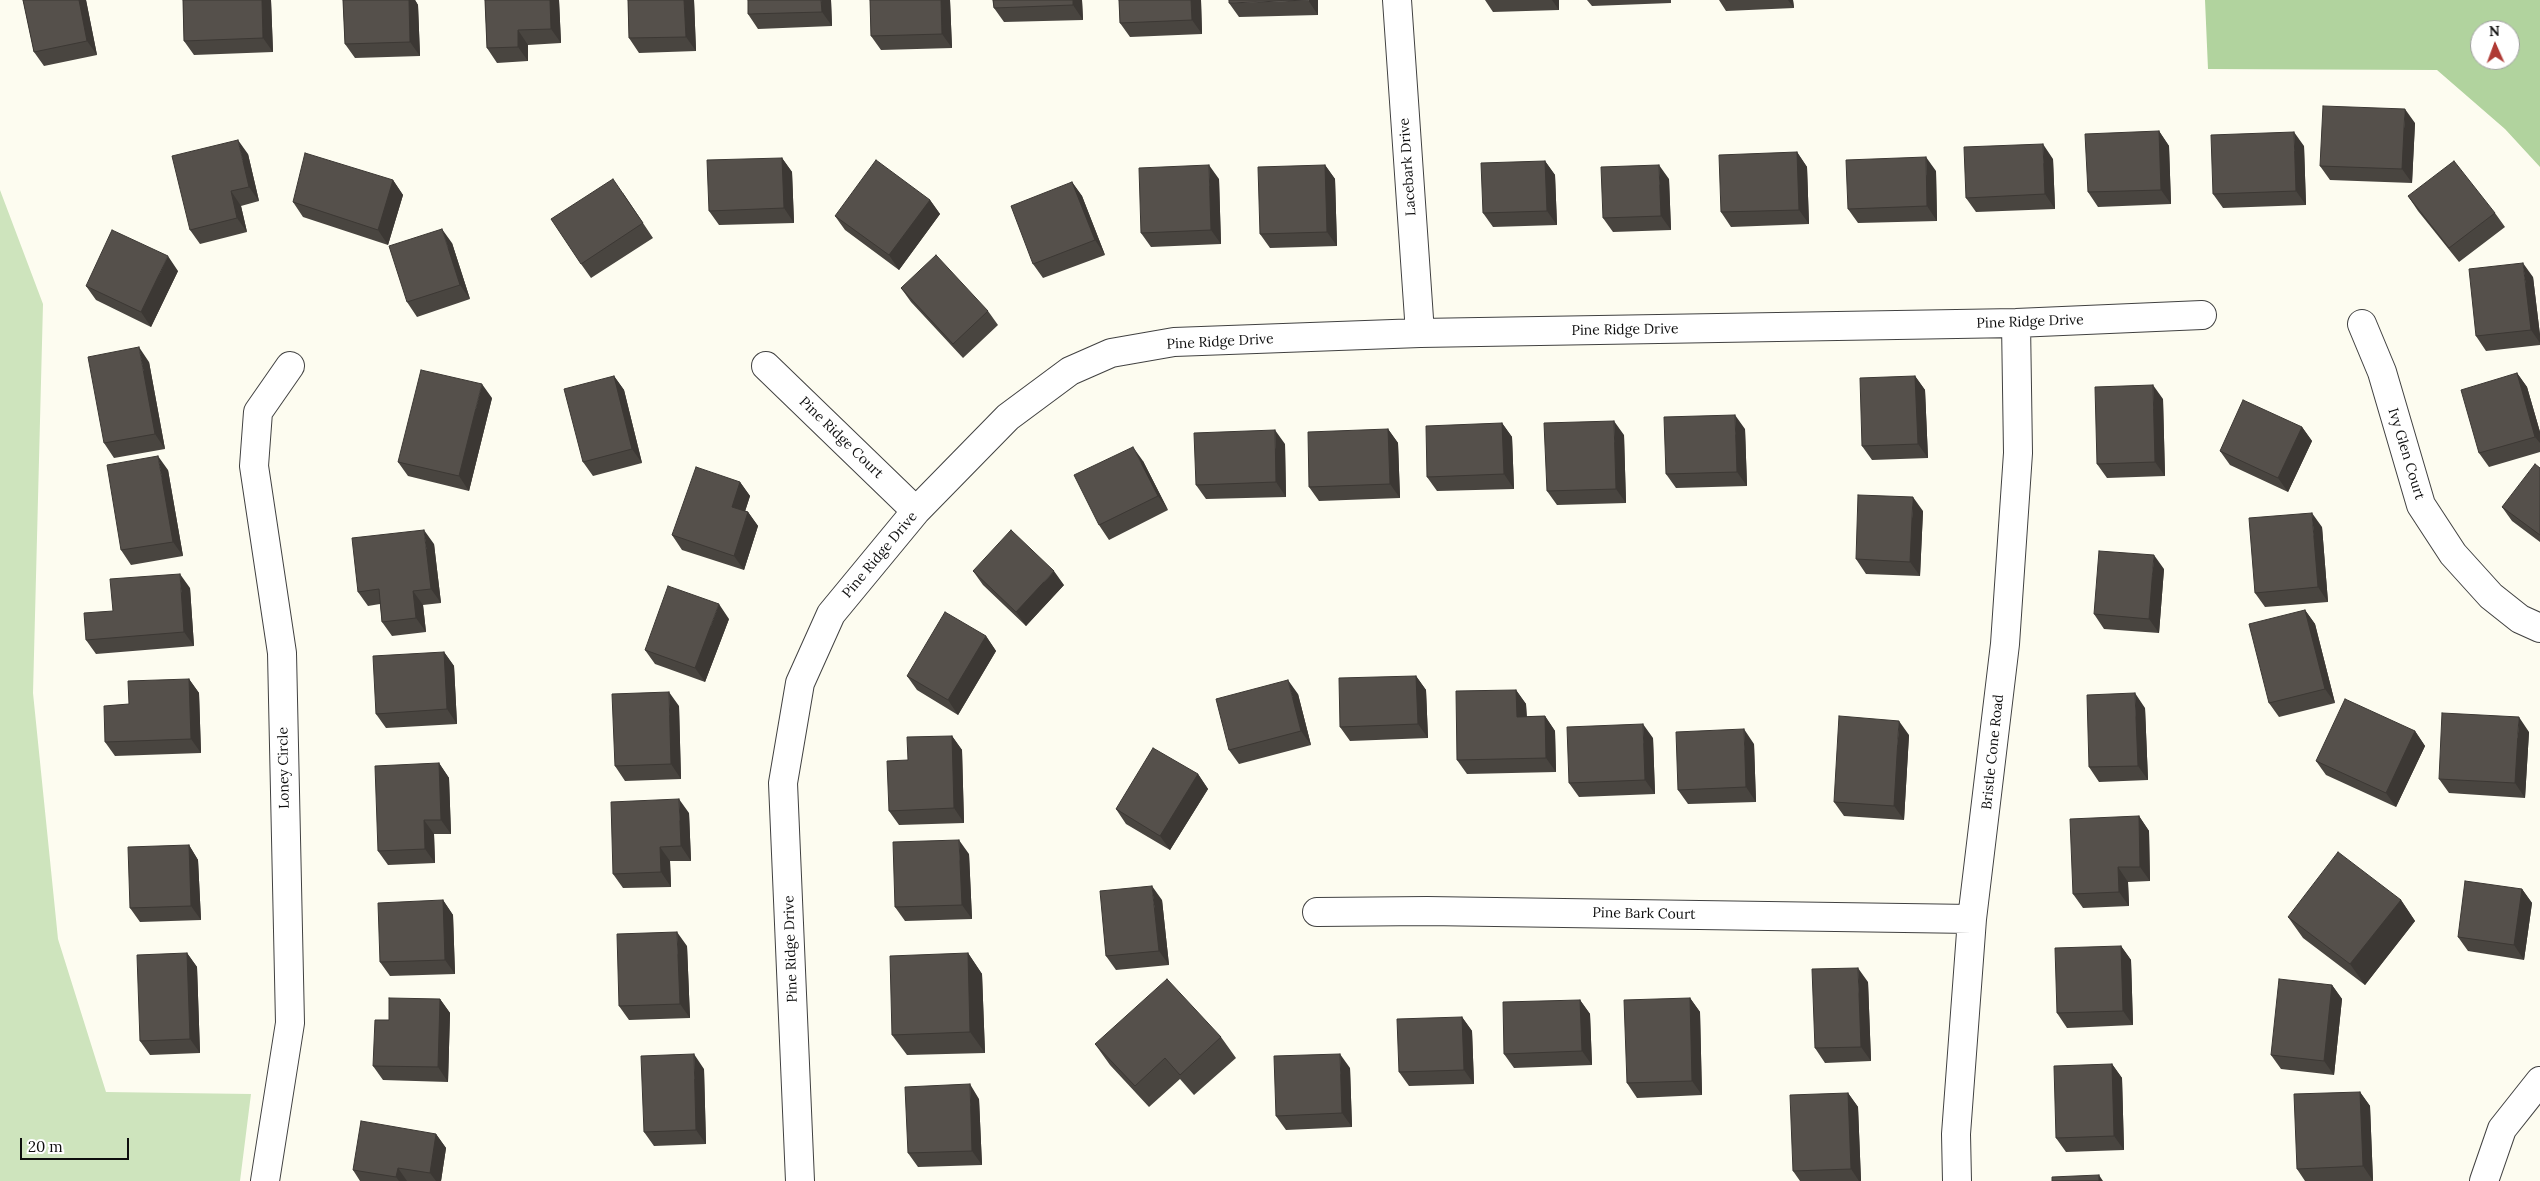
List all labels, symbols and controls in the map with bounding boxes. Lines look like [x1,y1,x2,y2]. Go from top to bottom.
north arrow [2470,20,2520,70]
text: N [2489,22,2500,40]
street label: Lacebark Drive [1396,117,1420,217]
street label: Pine Ridge Drive [1976,312,2084,332]
street label: Pine Ridge Drive [1571,321,1679,339]
street label: Pine Ridge Drive [1166,331,1274,353]
street label: Pine Ridge Court [796,394,886,482]
street label: Ivy Glen Court [2384,406,2428,502]
street label: Pine Ridge Drive [839,509,921,601]
street label: Bristle Cone Road [1979,694,2007,810]
street label: Loney Circle [275,727,293,809]
street label: Pine Ridge Drive [781,895,801,1003]
street label: Pine Bark Court [1592,905,1696,923]
scale bar [22,1128,131,1160]
text: 20 m [28,1137,63,1156]

